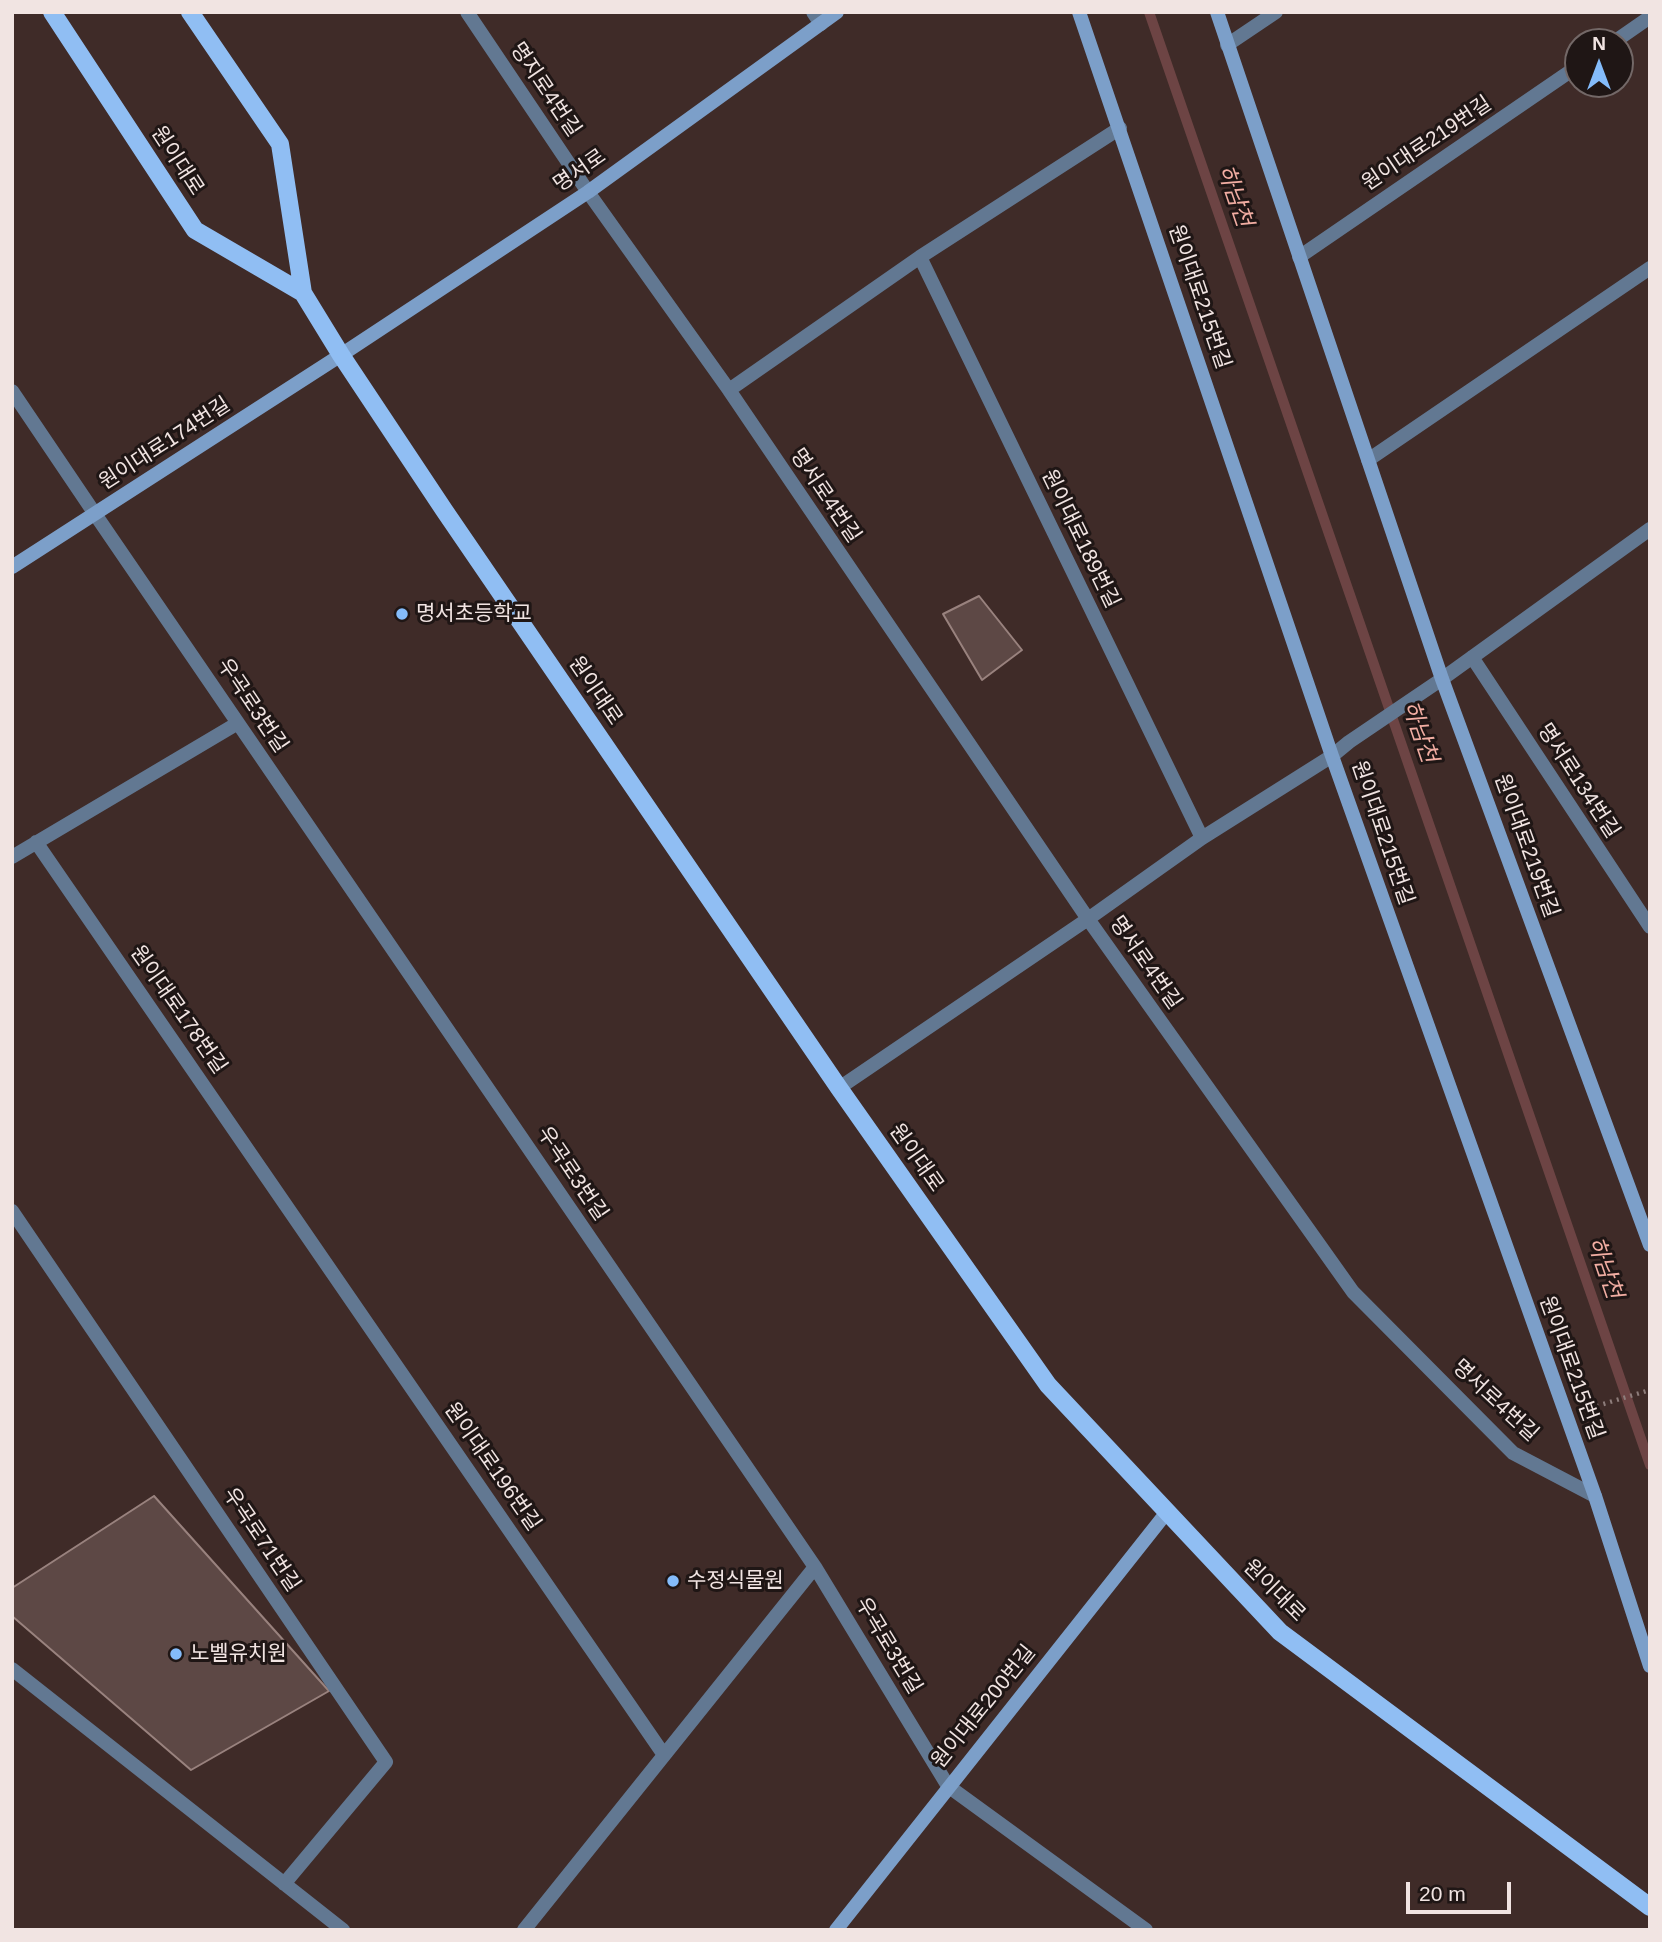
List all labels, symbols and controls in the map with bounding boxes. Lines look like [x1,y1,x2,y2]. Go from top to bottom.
north arrow [1564,28,1634,98]
text: N [1592,33,1606,54]
street label: 명지로4번길 [504,38,586,142]
street label: 원이대로219번길 [1357,91,1497,197]
street label: 원이대로 [145,122,209,200]
street label: 명서로 [549,144,611,198]
water label: 하남천 [1211,161,1257,231]
street label: 원이대로215번길 [1163,222,1235,372]
street label: 원이대로174번길 [95,392,235,496]
street label: 명서로4번길 [784,444,866,548]
street label: 원이대로189번길 [1036,466,1124,612]
place label: 명서초등학교 [416,601,532,627]
marker: 명서초등학교 [394,606,410,622]
street label: 원이대로 [563,652,627,730]
street label: 우곡로3번길 [211,654,293,758]
water label: 하남천 [1396,697,1442,767]
street label: 명서로134번길 [1532,719,1624,843]
street label: 원이대로215번길 [1346,758,1418,908]
street label: 원이대로219번길 [1488,771,1564,921]
street label: 명서로4번길 [1104,911,1186,1015]
street label: 원이대로178번길 [124,941,232,1079]
street label: 원이대로 [884,1119,948,1197]
street label: 우곡로3번길 [531,1122,613,1226]
water label: 하남천 [1581,1233,1627,1303]
street label: 원이대로215번길 [1533,1293,1609,1443]
street label: 명서로4번길 [1447,1355,1543,1447]
street label: 원이대로196번길 [438,1398,546,1536]
street label: 우곡로71번길 [217,1483,305,1597]
street label: 원이대로 [1238,1555,1310,1627]
place label: 수정식물원 [687,1568,784,1594]
marker: 수정식물원 [665,1573,681,1589]
street label: 우곡로3번길 [849,1593,927,1699]
street label: 원이대로200번길 [927,1640,1041,1774]
place label: 노벨유치원 [190,1641,287,1667]
marker: 노벨유치원 [168,1646,184,1662]
scale bar [1410,1868,1515,1912]
text: 20 m [1419,1882,1466,1905]

